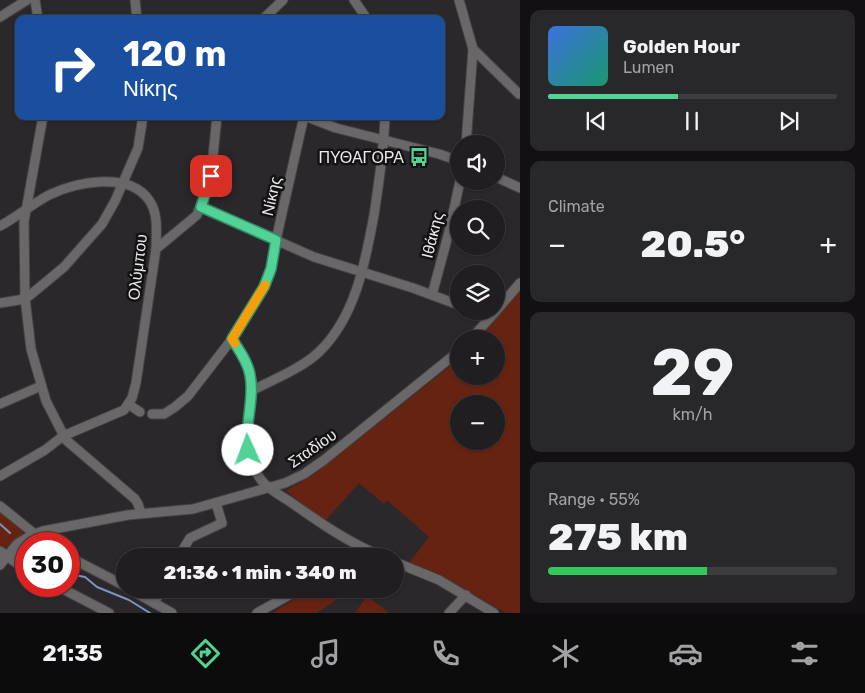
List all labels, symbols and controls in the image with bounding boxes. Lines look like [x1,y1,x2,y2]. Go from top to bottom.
text: 120 m [123,33,226,75]
icon: right [40,35,105,100]
text: Golden Hour [623,35,740,58]
text: Lumen [623,58,674,77]
text: Νίκης [123,75,178,102]
icon: previous [582,107,610,135]
icon: pause [678,107,706,135]
icon: next [775,107,803,135]
map controls [450,135,505,450]
button: sound [450,135,505,190]
bus stop icon: ΠΥΘΑΓΟΡΑ [408,146,430,168]
place label: ΠΥΘΑΓΟΡΑ [318,148,404,167]
pin [190,155,232,197]
icon: arrive [197,162,225,190]
street label: Νίκης [258,174,285,218]
text: Climate [548,197,605,216]
button: search [450,200,505,255]
street label: Ιθάκης [418,210,447,260]
text: 20.5° [640,221,745,267]
text: − [548,228,566,261]
text: + [820,228,837,261]
street label: Ολύμπου [124,233,151,301]
button: layers [450,265,505,320]
button: + [450,330,505,385]
text: 29 [651,334,734,411]
button: − [450,395,505,450]
text: km/h [673,405,712,424]
position arrow [221,423,273,475]
street label: Σταδίου [284,425,340,472]
text: Range · 55% [548,490,640,509]
text: 275 km [548,514,688,560]
speed limit sign: 30 [15,532,80,597]
text: 21:36 · 1 min · 340 m [163,561,357,584]
icon: directions [188,636,223,671]
icon: music [308,636,343,671]
icon: phone [428,636,463,671]
icon: climate [548,636,583,671]
icon: car [668,636,703,671]
icon: filters [787,636,822,671]
text: 21:35 [42,640,103,667]

